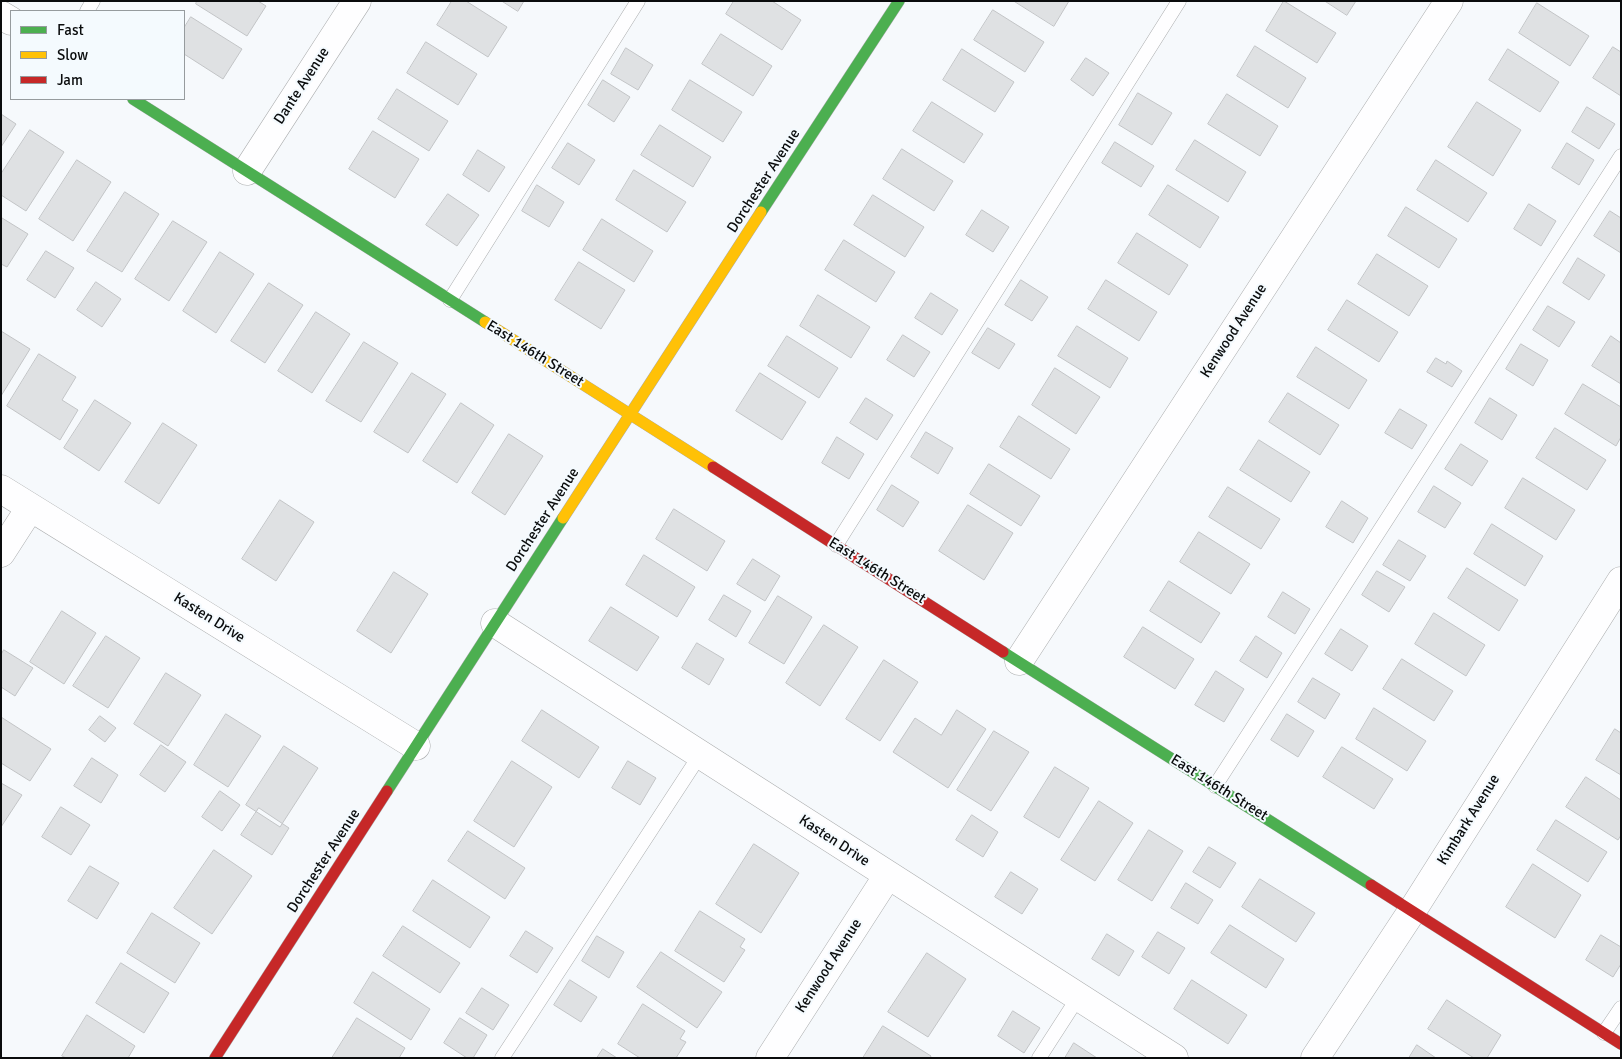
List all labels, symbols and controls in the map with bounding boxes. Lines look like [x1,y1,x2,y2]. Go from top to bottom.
legend [10,10,185,100]
text: Fast [57,21,84,39]
street label: Dante Avenue [270,44,334,128]
text: Slow [57,46,88,64]
text: Jam [57,71,83,89]
street label: Dorchester Avenue [724,126,804,236]
street label: Kenwood Avenue [1197,281,1271,381]
street label: East 146th Street [483,317,587,391]
street label: Dorchester Avenue [503,465,583,575]
street label: East 146th Street [825,534,929,608]
street label: Kasten Drive [170,589,248,647]
street label: East 146th Street [1167,751,1271,825]
street label: Kimbark Avenue [1434,771,1504,869]
street label: Dorchester Avenue [284,806,364,916]
street label: Kasten Drive [795,811,873,871]
street label: Kenwood Avenue [792,916,866,1016]

